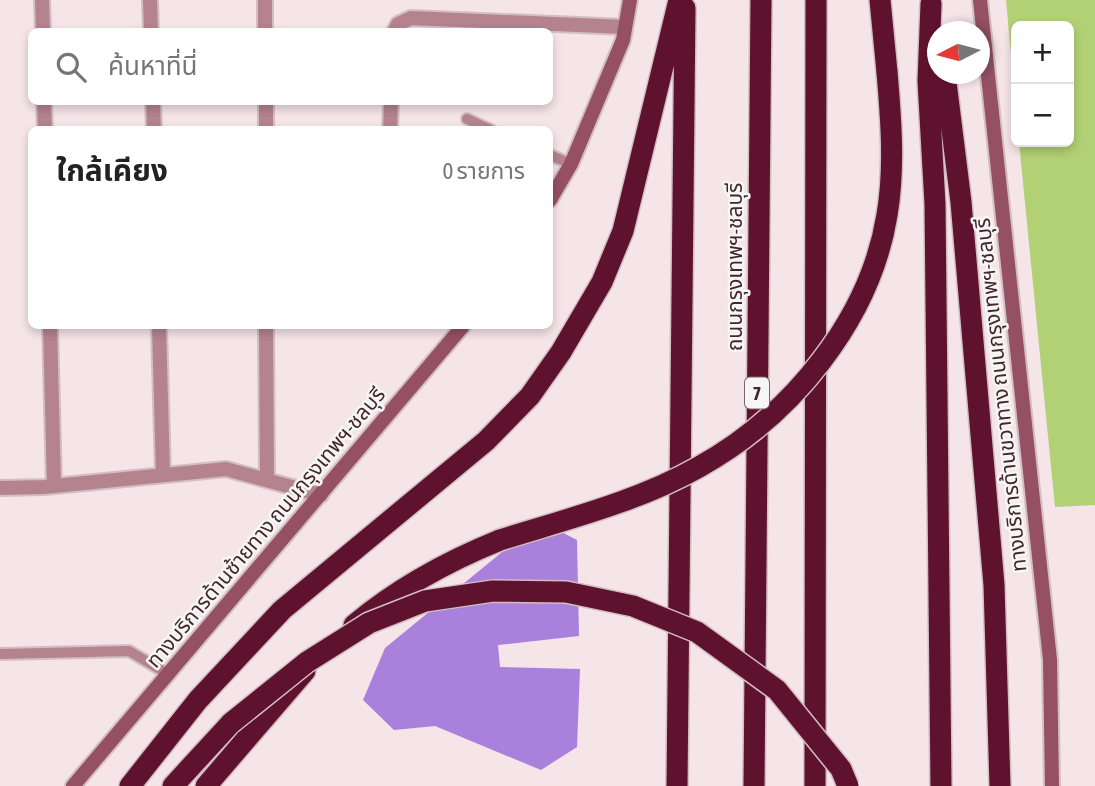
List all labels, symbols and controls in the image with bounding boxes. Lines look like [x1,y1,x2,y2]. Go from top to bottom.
north arrow [927,21,990,84]
map controls [1011,21,1074,147]
button: + [1011,21,1074,84]
search box [28,28,553,105]
icon: search [52,48,90,86]
text: ค้นหาที่นี่ [108,51,198,81]
button: − [1011,84,1074,147]
text: ใกล้เคียง [56,153,168,187]
text: 0 รายการ [442,158,525,184]
street label: ถนนกรุงเทพฯ-ชลบุรี [722,183,748,351]
street label: ทางบริการด้านขวาทาง ถนนกรุงเทพฯ-ชลบุรี [969,217,1033,573]
road number: 7 [745,378,769,408]
street label: ทางบริการด้านซ้ายทาง ถนนกรุงเทพฯ-ชลบุรี [141,382,391,673]

